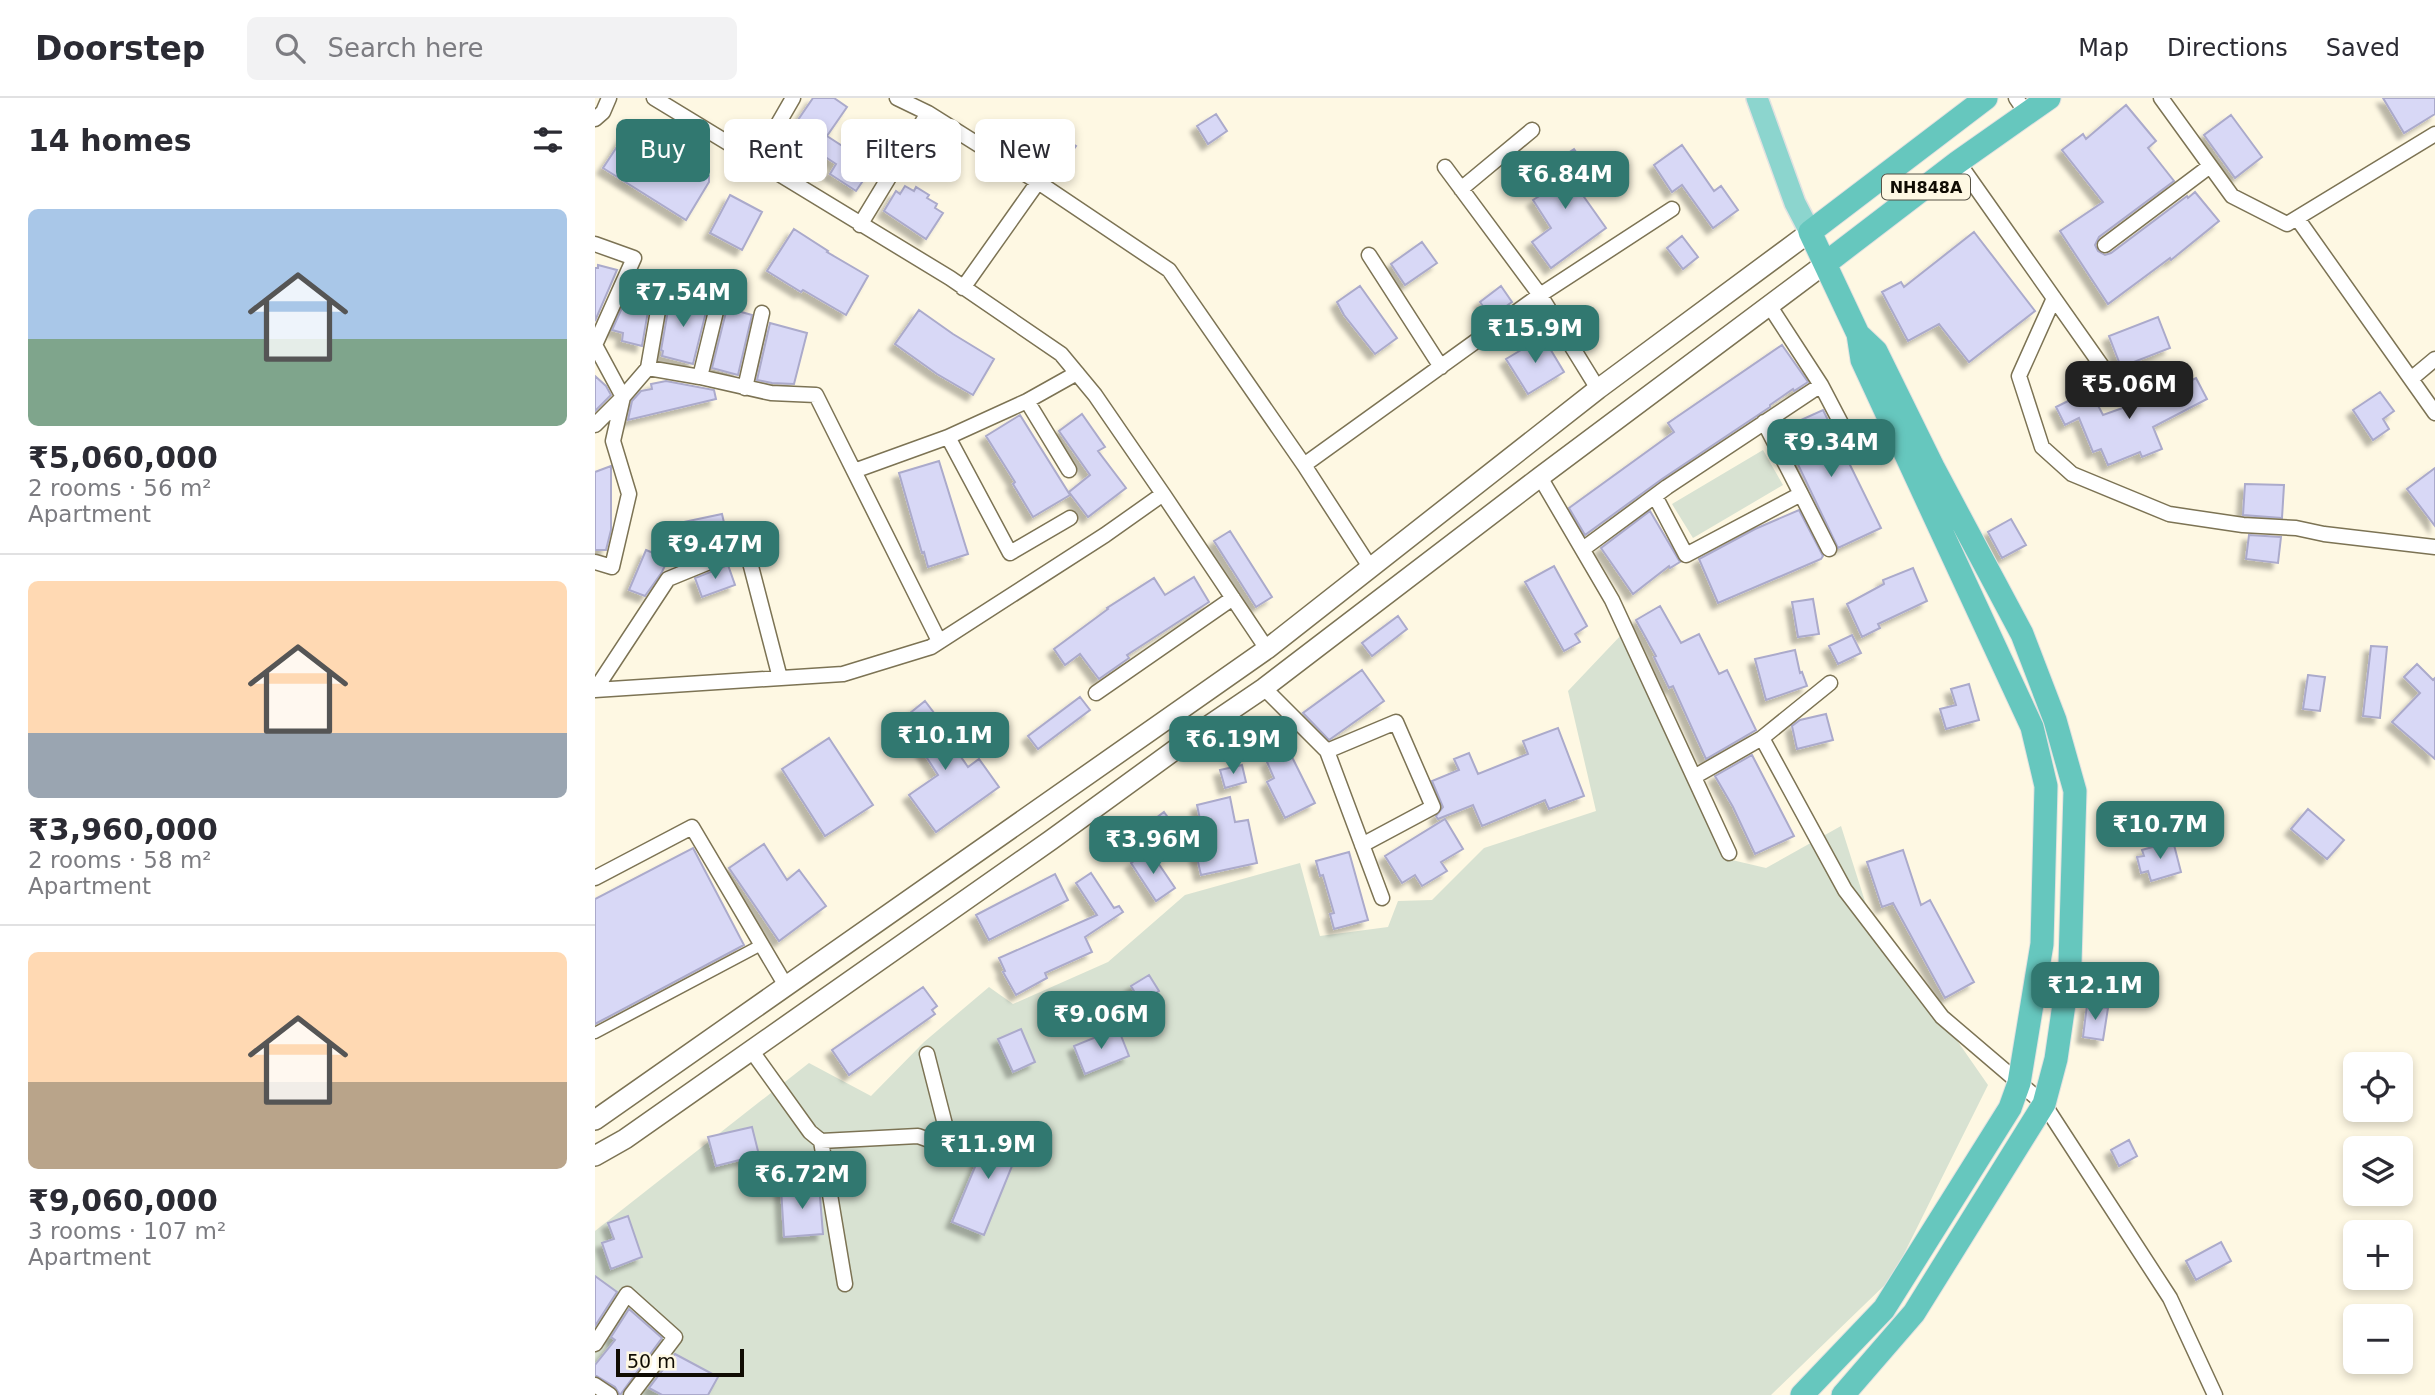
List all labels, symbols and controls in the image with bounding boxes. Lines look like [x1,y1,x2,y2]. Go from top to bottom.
search box [247,17,737,80]
text: Doorstep [35,29,205,68]
icon: search [271,29,309,67]
text: Search here [327,33,484,63]
text: Map [2078,34,2129,62]
text: Directions [2167,34,2288,62]
text: Saved [2326,34,2400,62]
chip: Buy [616,119,710,182]
chip: Rent [724,119,827,182]
chip: Filters [841,119,961,182]
chip: New [975,119,1075,182]
icon: filters [529,121,567,159]
text: 14 homes [28,123,192,158]
pin: ₹6.84M [1508,152,1622,211]
text: ₹6.84M [1517,161,1613,187]
road number: NH848A [1882,174,1970,200]
icon: home [235,254,361,380]
pin: ₹7.54M [626,270,740,329]
text: ₹7.54M [635,279,731,305]
pin: ₹15.9M [1478,306,1592,365]
text: ₹15.9M [1487,315,1583,341]
pin: ₹5.06M [2072,362,2186,421]
text: ₹5.06M [2081,371,2177,397]
pin: ₹9.34M [1774,420,1888,479]
text: ₹9.34M [1783,429,1879,455]
text: ₹5,060,000 [28,440,218,475]
text: 2 rooms · 56 m² [28,475,212,501]
text: Apartment [28,501,151,527]
pin: ₹9.47M [658,522,772,581]
text: ₹9.47M [667,531,763,557]
icon: home [235,626,361,752]
pin: ₹10.1M [888,712,1002,772]
pin: ₹6.19M [1176,716,1290,776]
text: ₹10.1M [897,722,993,748]
text: ₹6.19M [1185,726,1281,752]
pin: ₹10.7M [2103,802,2217,861]
text: ₹10.7M [2112,811,2208,837]
text: ₹3,960,000 [28,812,218,847]
pin: ₹3.96M [1096,816,1210,876]
text: ₹3.96M [1105,826,1201,852]
text: 2 rooms · 58 m² [28,847,212,873]
text: Apartment [28,873,151,899]
pin: ₹12.1M [2038,962,2152,1022]
text: ₹12.1M [2047,972,2143,998]
pin: ₹9.06M [1044,992,1158,1051]
icon: home [235,997,361,1123]
text: ₹9.06M [1053,1001,1149,1027]
map controls [2343,1052,2413,1374]
button: locate [2343,1052,2413,1122]
pin: ₹11.9M [931,1122,1045,1181]
text: ₹11.9M [940,1131,1036,1157]
button: layers [2343,1136,2413,1206]
pin: ₹6.72M [745,1152,859,1211]
text: ₹6.72M [754,1161,850,1187]
text: ₹9,060,000 [28,1183,218,1218]
text: 3 rooms · 107 m² [28,1218,226,1244]
button: + [2343,1220,2413,1290]
text: Apartment [28,1244,151,1270]
button: − [2343,1304,2413,1374]
scale bar [616,1346,744,1378]
text: 50 m [627,1350,676,1372]

